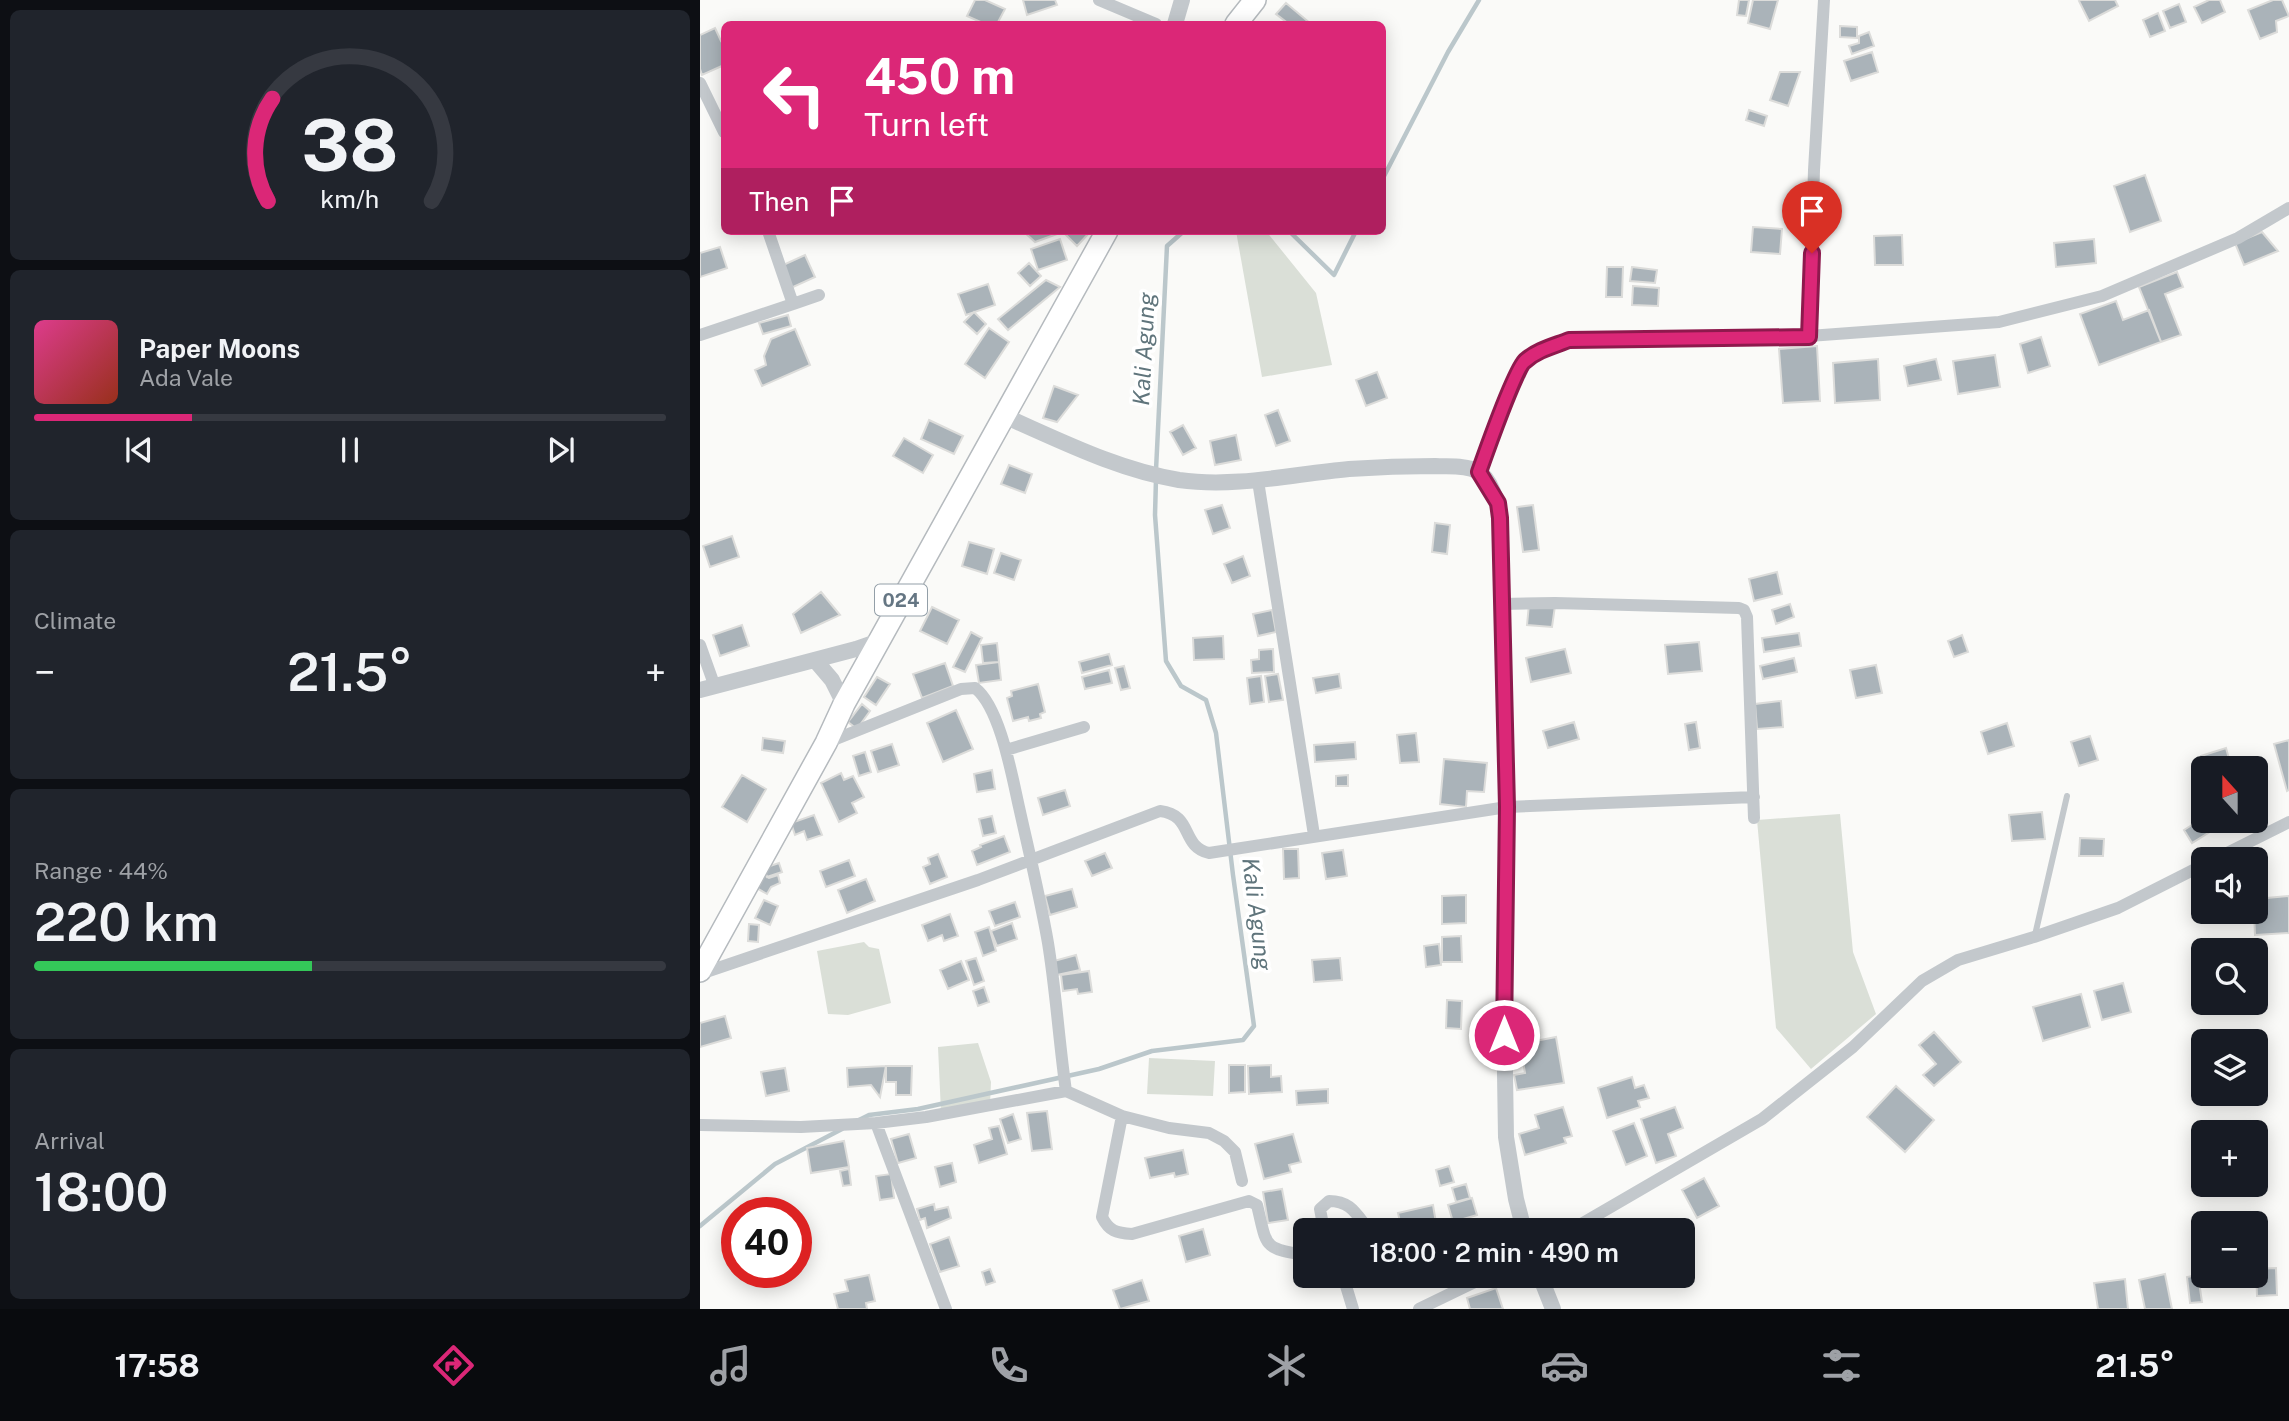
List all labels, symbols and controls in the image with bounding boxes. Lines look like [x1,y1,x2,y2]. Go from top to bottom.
text: 450 m [864,47,1015,105]
icon: left [749,49,840,140]
text: 38 [301,102,399,187]
text: Turn left [864,106,989,143]
pin [1782,181,1842,253]
icon: arrive [823,182,861,220]
text: km/h [321,184,379,214]
text: Then [749,186,809,217]
icon: arrive [1793,192,1831,230]
water label: Kali Agung [1127,291,1160,406]
text: Paper Moons [139,333,300,364]
text: Ada Vale [139,364,233,391]
icon: previous [120,431,158,469]
icon: pause [331,431,369,469]
icon: next [542,431,580,469]
road number: 024 [875,584,927,615]
text: Climate [34,607,116,634]
text: 21.5° [287,642,413,703]
text: − [34,650,55,695]
text: + [645,650,666,695]
north arrow [2191,756,2268,833]
map controls [2191,756,2268,1288]
button: sound [2191,847,2268,924]
water label: Kali Agung [1237,856,1278,972]
text: Range · 44% [34,857,168,884]
text: 220 km [34,892,219,953]
button: search [2191,938,2268,1015]
position arrow [1467,998,1541,1072]
button: layers [2191,1029,2268,1106]
button: + [2191,1120,2268,1197]
text: Arrival [34,1127,105,1154]
text: 18:00 [34,1162,168,1223]
speed limit sign: 40 [721,1197,812,1288]
button: − [2191,1211,2268,1288]
text: 18:00 · 2 min · 490 m [1369,1237,1619,1268]
icon: directions [429,1341,478,1390]
icon: music [706,1341,755,1390]
icon: phone [984,1341,1033,1390]
icon: climate [1262,1341,1311,1390]
icon: car [1540,1341,1589,1390]
icon: filters [1817,1341,1866,1390]
text: 17:58 [114,1347,200,1384]
text: 21.5° [2095,1347,2175,1384]

